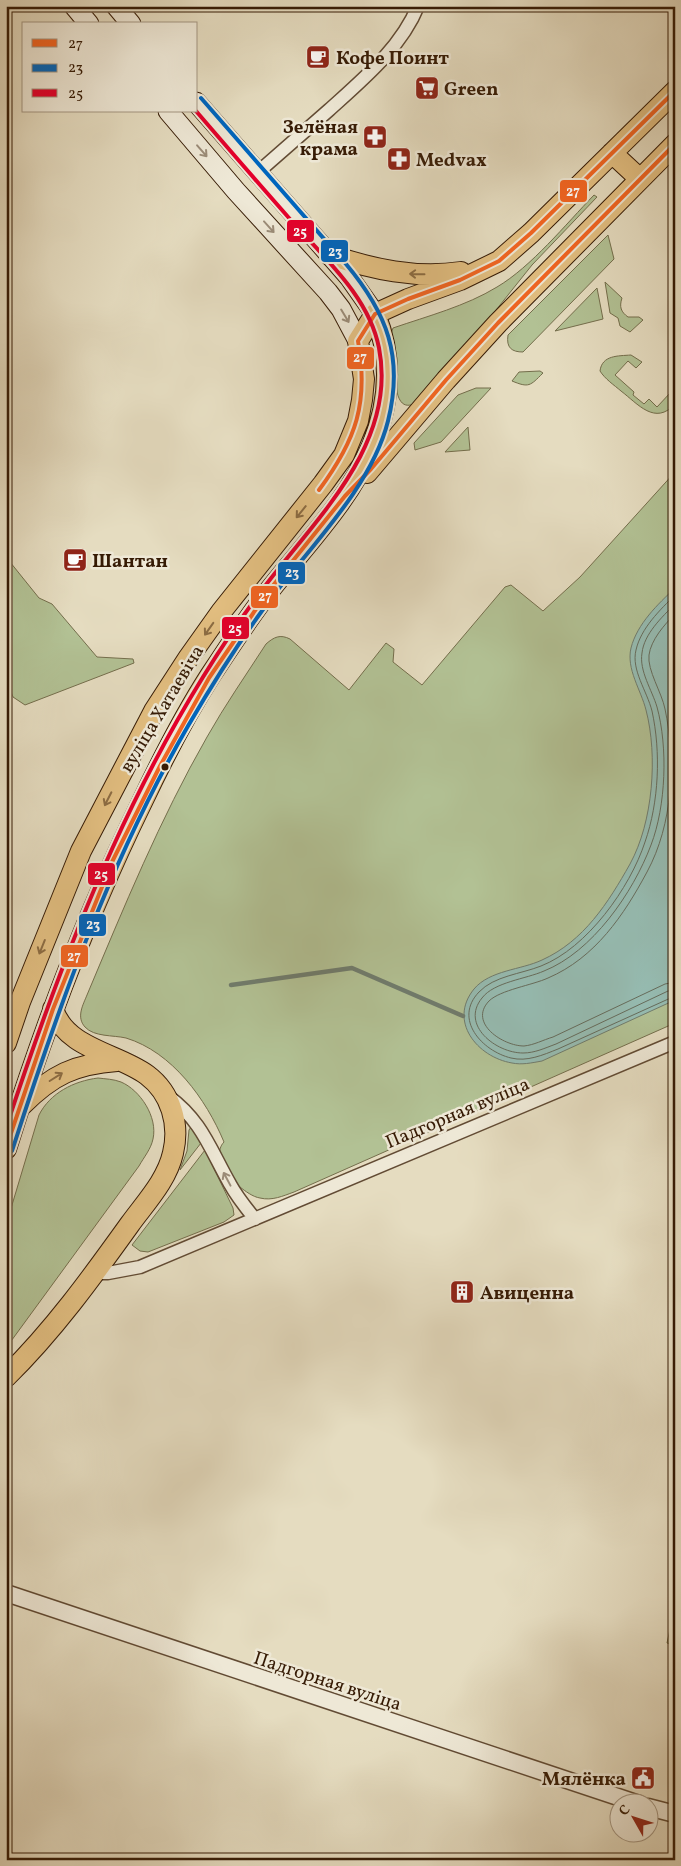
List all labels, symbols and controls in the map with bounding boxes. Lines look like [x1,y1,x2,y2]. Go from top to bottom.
legend [22,22,198,112]
text: 27 [68,34,83,55]
cafe icon: Кофе Поинт [305,44,331,70]
place label: Кофе Поинт [336,46,449,72]
text: 23 [68,58,83,79]
supermarket icon: Green [414,75,440,101]
place label: Green [444,77,499,103]
text: 25 [68,84,83,105]
place label: Зелёная крама [283,115,358,163]
pharmacy icon: Зелёная крама [362,124,388,150]
one-way arrow [196,145,207,158]
pharmacy icon: Medvax [386,146,412,172]
place label: Medvax [416,148,487,174]
line badge: 27 [559,179,588,203]
text: 27 [566,183,580,202]
line badge: 25 [286,219,315,243]
one-way arrow [263,221,275,234]
text: 25 [293,223,307,242]
line badge: 23 [320,239,349,263]
text: 23 [328,243,342,262]
one-way arrow [409,269,426,279]
one-way arrow [340,308,350,322]
line badge: 27 [346,346,375,370]
text: 27 [353,349,367,368]
one-way arrow [296,505,307,518]
cafe icon: Шантан [62,547,88,573]
place label: Шантан [92,549,168,575]
line badge: 23 [277,561,306,585]
text: 23 [285,564,299,583]
line badge: 27 [250,585,279,609]
text: 27 [258,588,272,607]
line badge: 25 [221,616,250,640]
text: 25 [228,620,242,639]
one-way arrow [204,622,214,636]
street label: вуліца Хатаевіча [114,641,211,778]
unlabelled marker [160,762,170,772]
one-way arrow [103,791,113,806]
line badge: 25 [87,862,116,886]
text: 25 [94,866,108,885]
line badge: 23 [78,913,107,937]
text: 23 [86,916,100,935]
one-way arrow [37,939,46,954]
line badge: 27 [60,944,89,968]
text: 27 [67,948,81,967]
one-way arrow [49,1072,63,1082]
street label: Падгорная вуліца [382,1072,534,1156]
one-way arrow [222,1172,231,1187]
building icon: Авиценна [449,1279,475,1305]
place label: Авиценна [480,1281,574,1307]
street label: Падгорная вуліца [250,1646,405,1718]
public building icon: Мялёнка [630,1765,656,1791]
place label: Мялёнка [542,1767,626,1793]
north arrow [608,1794,658,1844]
text: С [615,1801,635,1820]

